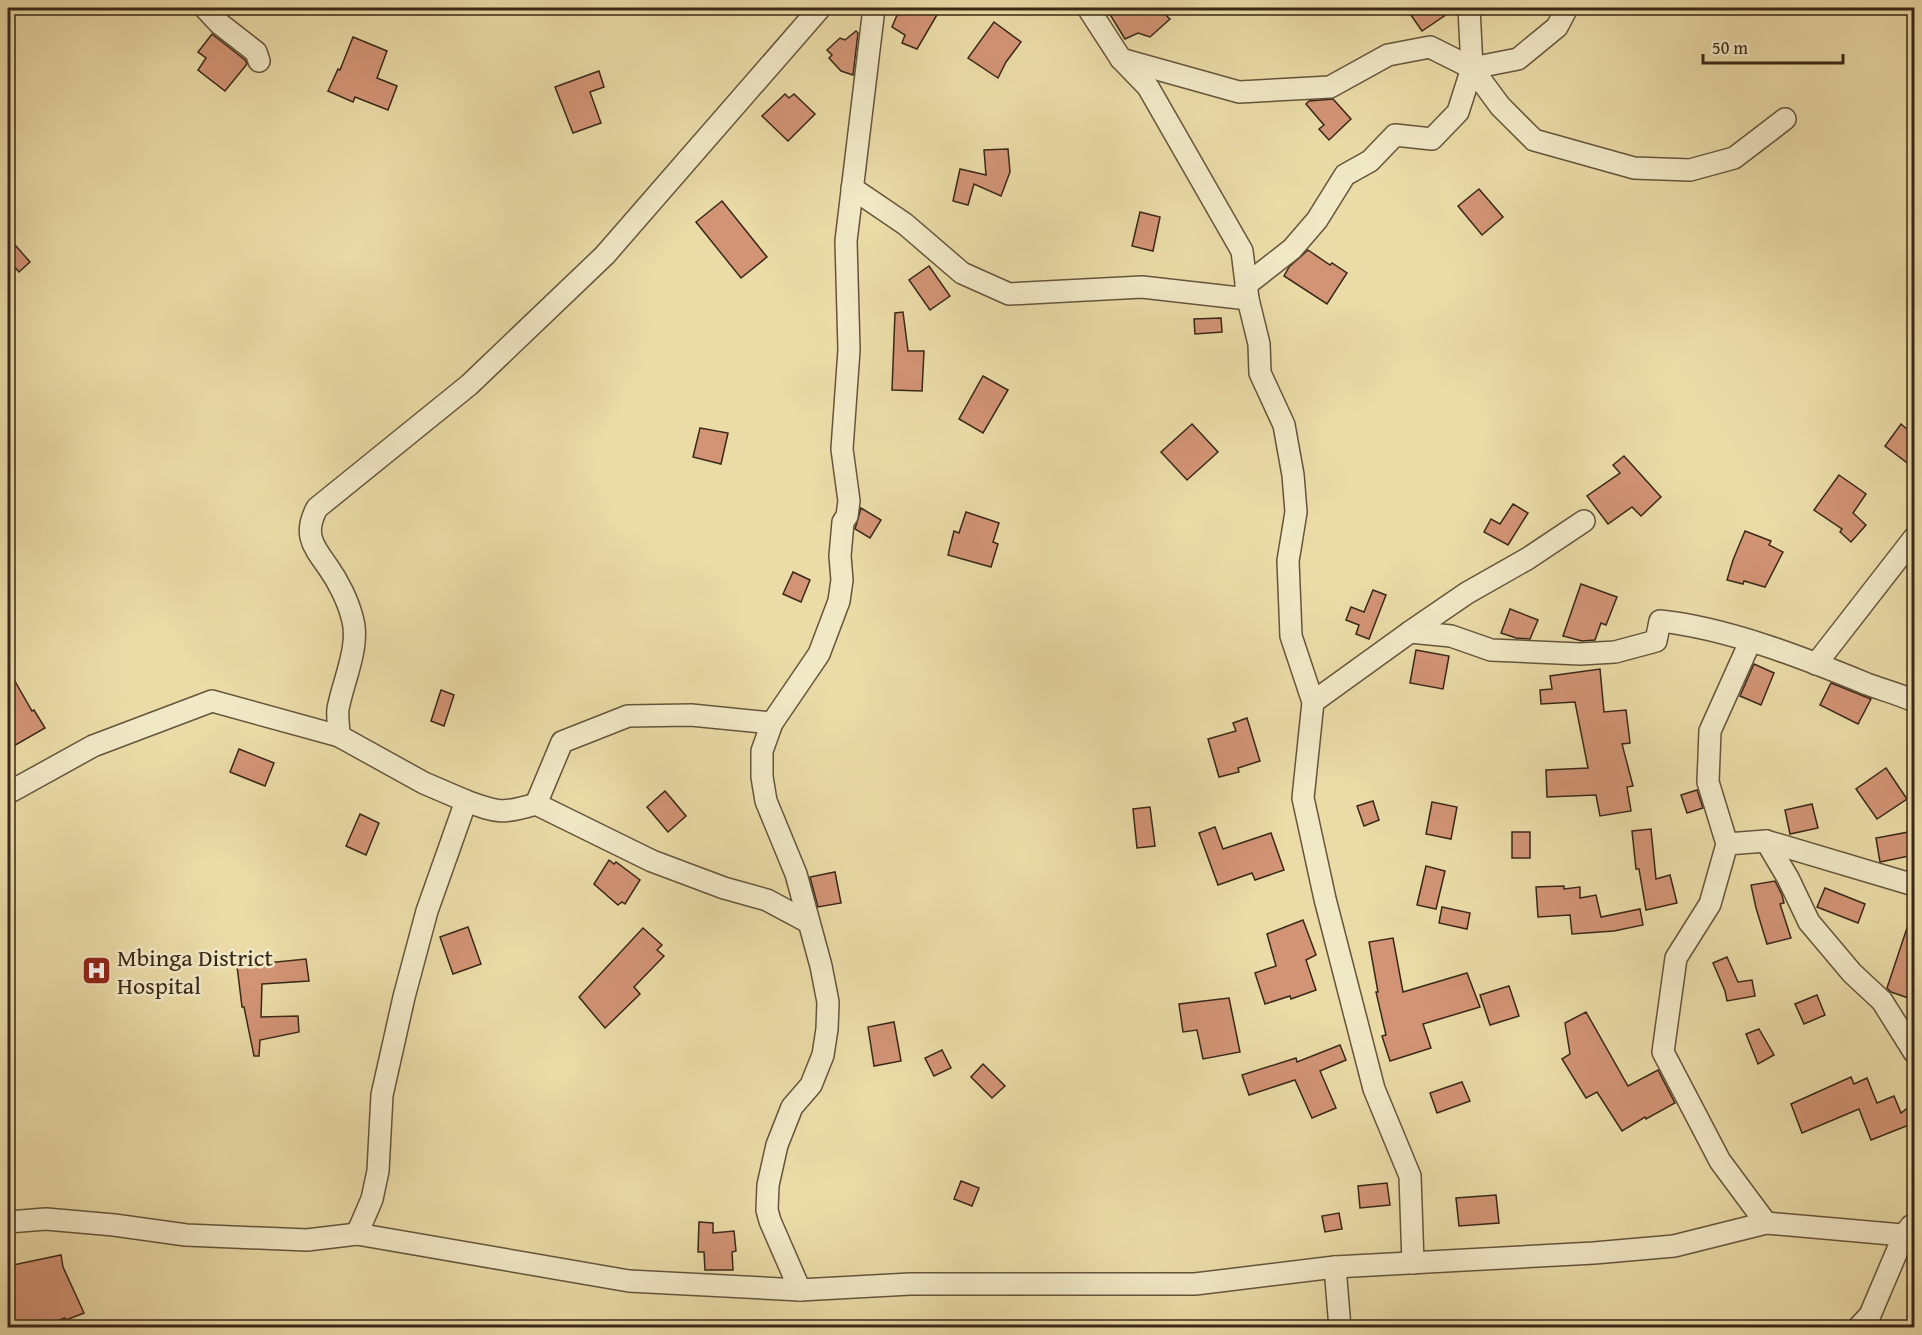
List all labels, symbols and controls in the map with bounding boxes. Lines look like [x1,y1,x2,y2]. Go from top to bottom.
scale bar [1703,27,1842,65]
text: 50 m [1712,34,1748,61]
place label: Mbinga District Hospital [117,940,273,1003]
hospital icon: Mbinga District Hospital [80,955,112,987]

